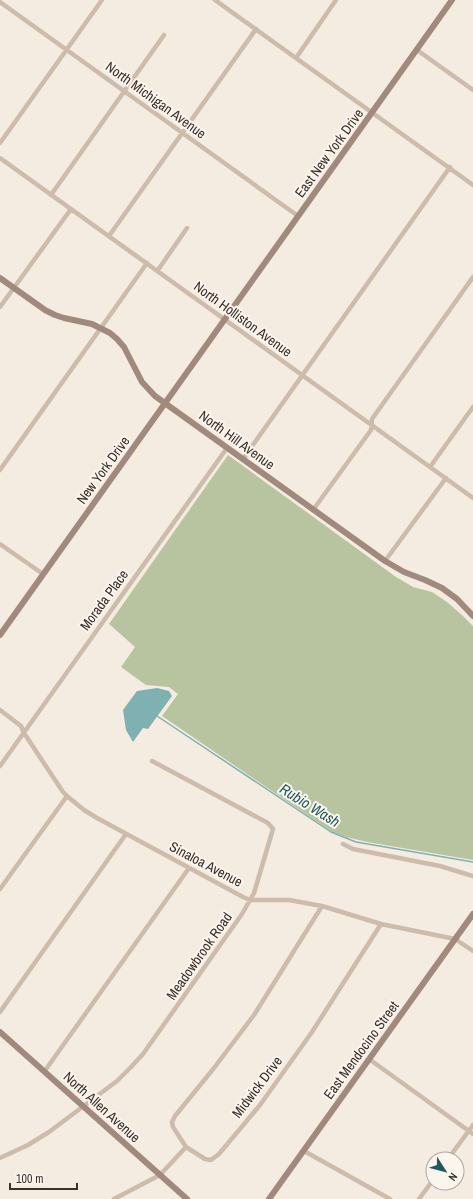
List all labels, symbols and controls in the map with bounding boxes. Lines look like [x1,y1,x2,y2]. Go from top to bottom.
street label: North Michigan Avenue [102,58,210,142]
street label: East New York Drive [291,105,367,201]
street label: North Holliston Avenue [190,277,296,361]
street label: North Hill Avenue [196,407,278,473]
street label: New York Drive [72,433,134,507]
street label: Morada Place [76,566,132,634]
water label: Rubio Wash [276,778,344,832]
street label: Sinaloa Avenue [166,837,246,891]
street label: Meadowbrook Road [162,909,236,1003]
street label: East Mendocino Street [319,997,403,1103]
street label: Midwick Drive [228,1053,286,1121]
street label: North Allen Avenue [60,1068,144,1146]
north arrow [425,1151,465,1191]
scale bar [10,1165,77,1191]
text: N [446,1170,461,1184]
text: 100 m [16,1171,43,1187]

